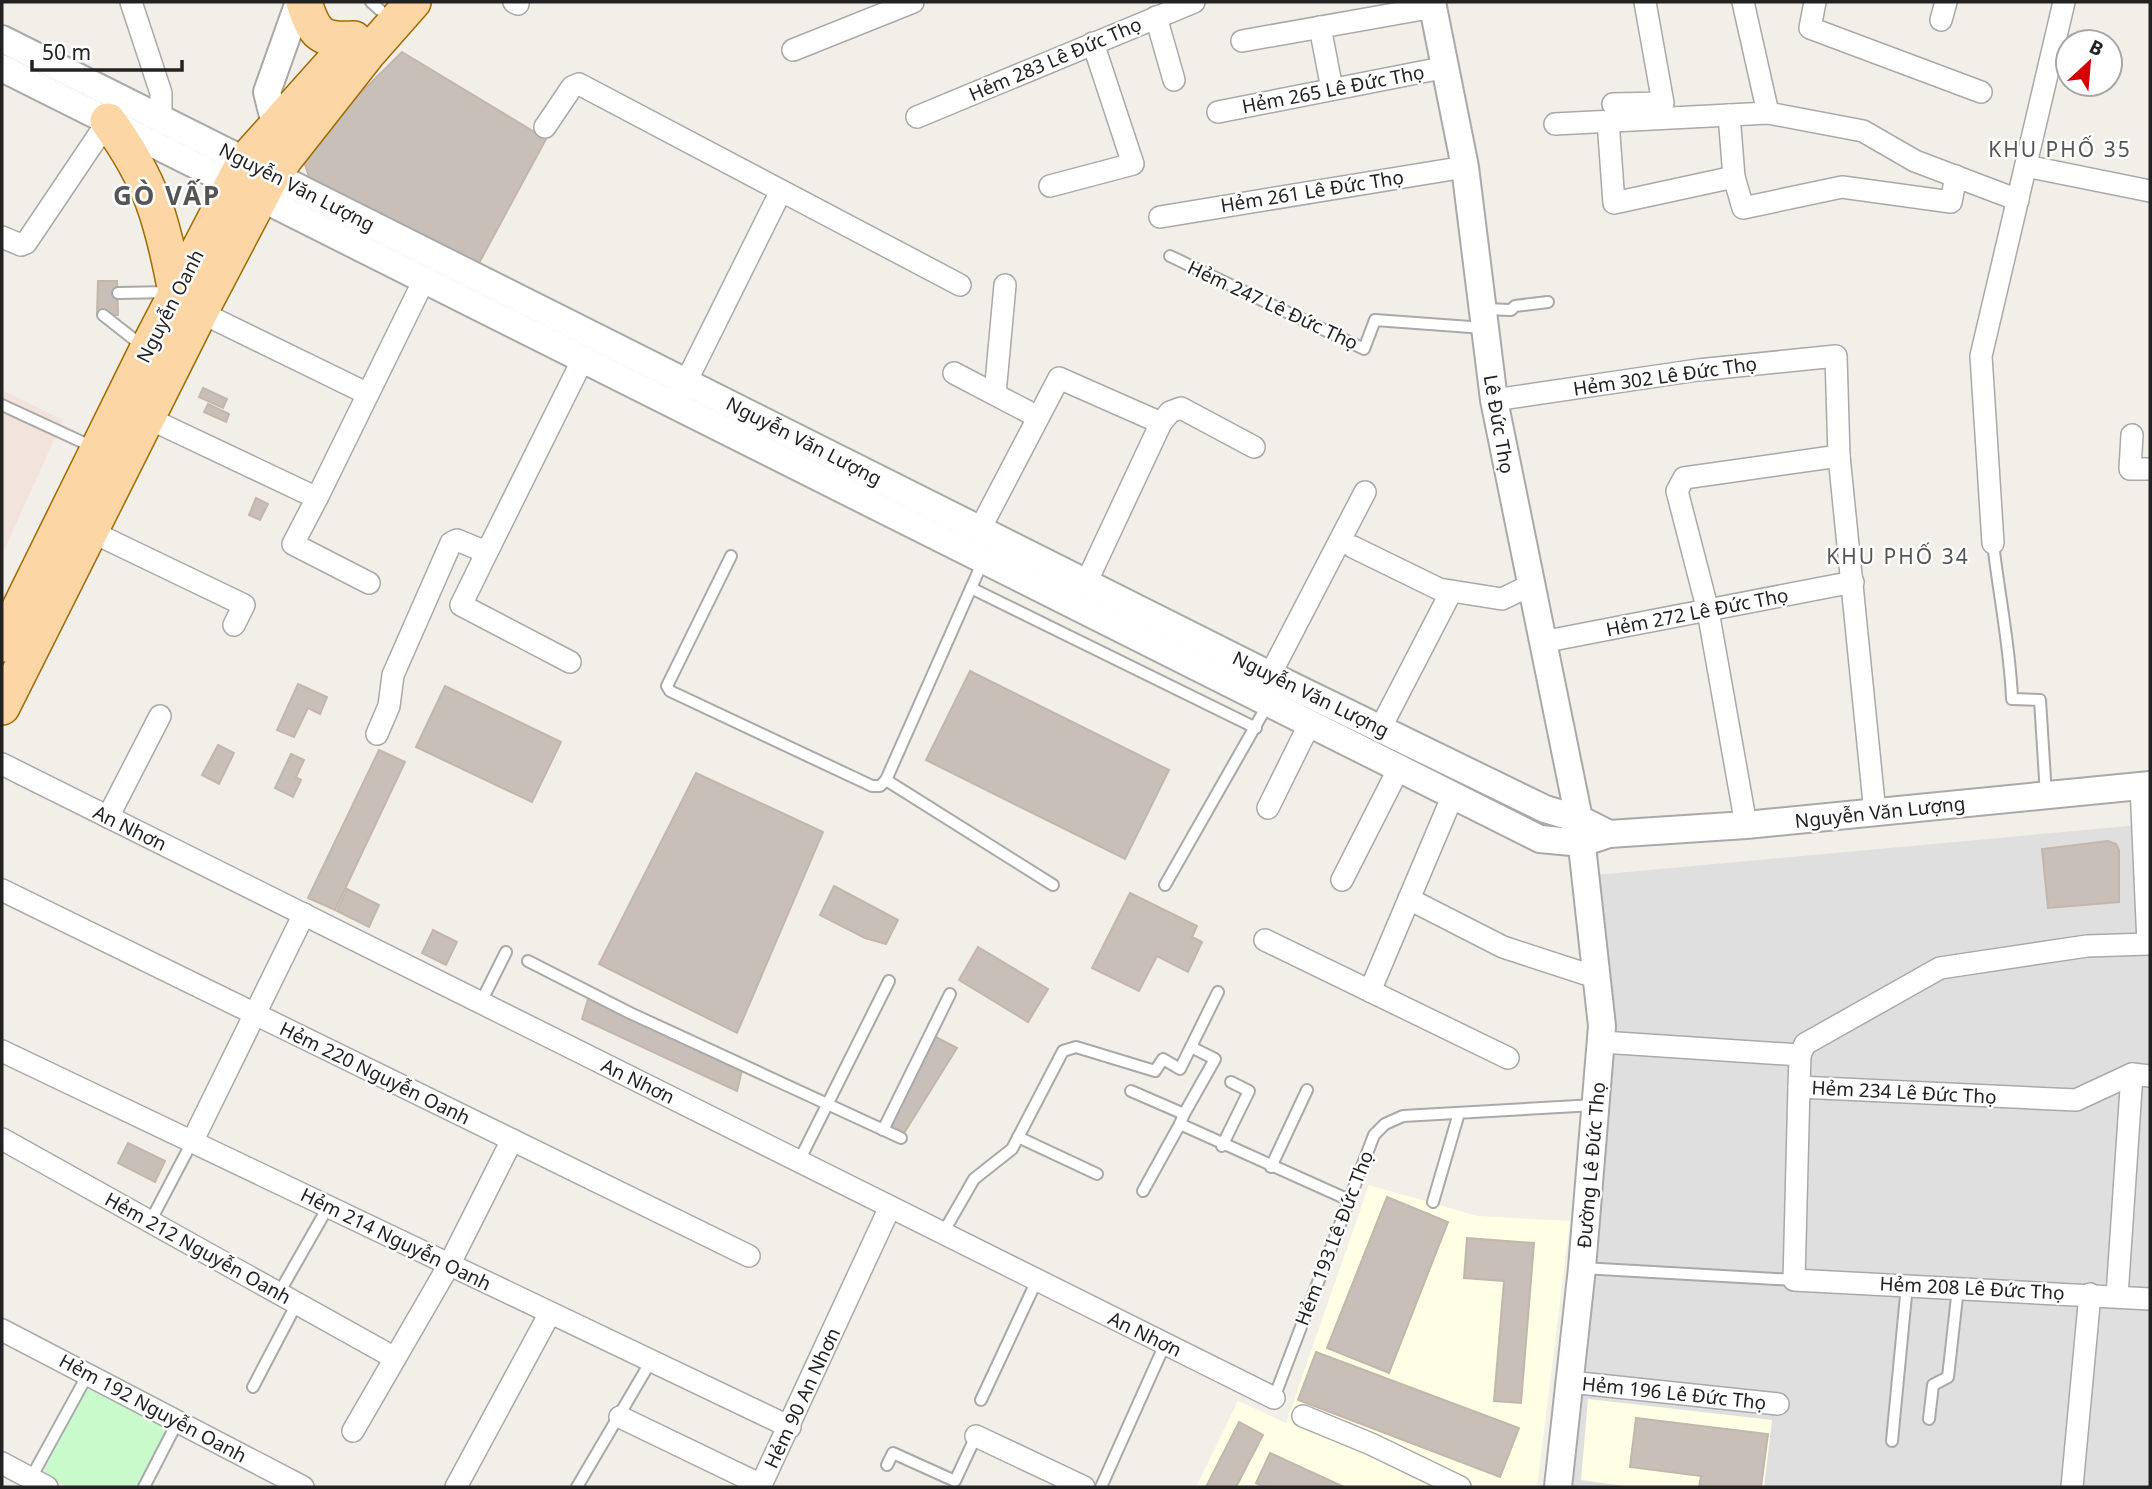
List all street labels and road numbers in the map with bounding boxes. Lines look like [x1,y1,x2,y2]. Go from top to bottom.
street label: Hẻm 283 Lê Đức Thọ [965,11,1145,107]
street label: Hẻm 265 Lê Đức Thọ [1240,59,1426,119]
street label: Nguyễn Văn Lượng [215,137,379,237]
street label: Hẻm 261 Lê Đức Thọ [1219,164,1405,218]
street label: Nguyễn Oanh [130,245,210,367]
street label: Hẻm 247 Lê Đức Thọ [1184,254,1362,356]
street label: Hẻm 302 Lê Đức Thọ [1571,350,1759,402]
street label: Lê Đức Thọ [1478,372,1520,476]
street label: Nguyễn Văn Lượng [722,391,886,491]
street label: Hẻm 272 Lê Đức Thọ [1604,582,1790,642]
street label: Nguyễn Văn Lượng [1228,645,1394,743]
street label: Nguyễn Văn Lượng [1794,790,1966,834]
street label: An Nhơn [89,799,171,857]
street label: Hẻm 220 Nguyễn Oanh [275,1016,475,1130]
street label: An Nhơn [597,1052,679,1110]
street label: Hẻm 234 Lê Đức Thọ [1811,1074,1997,1110]
street label: Đường Lê Đức Thọ [1571,1081,1611,1249]
street label: Hẻm 193 Lê Đức Thọ [1289,1147,1379,1329]
street label: Hẻm 214 Nguyễn Oanh [296,1182,496,1296]
street label: Hẻm 212 Nguyễn Oanh [100,1186,296,1310]
street label: Hẻm 208 Lê Đức Thọ [1879,1270,2065,1306]
street label: An Nhơn [1104,1305,1186,1363]
street label: Hẻm 90 An Nhơn [758,1323,846,1473]
street label: Hẻm 192 Nguyễn Oanh [55,1347,251,1469]
street label: Hẻm 196 Lê Đức Thọ [1581,1370,1767,1416]

